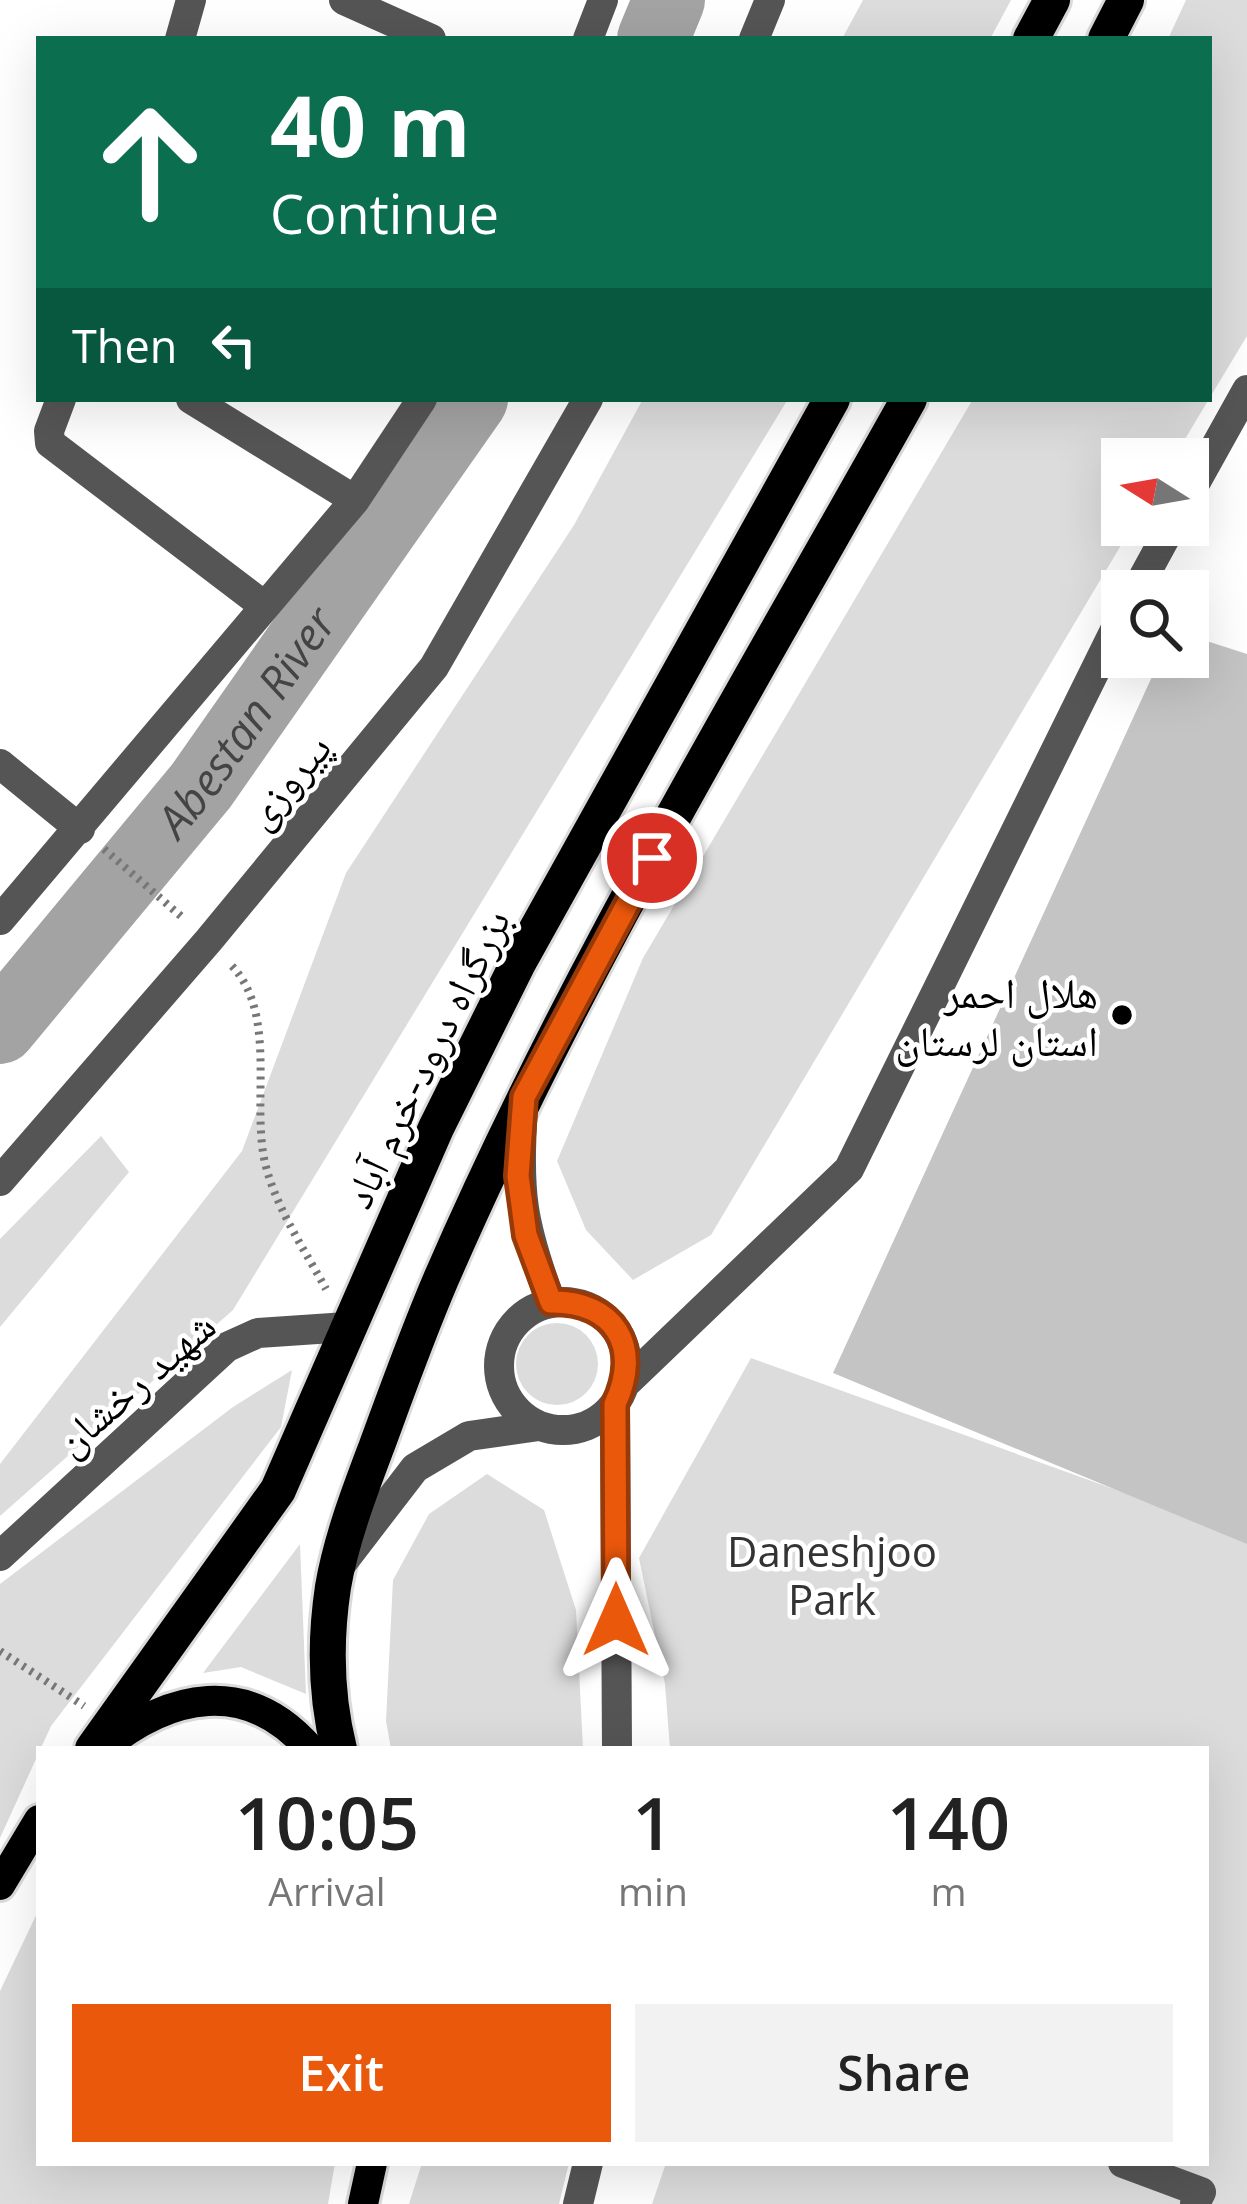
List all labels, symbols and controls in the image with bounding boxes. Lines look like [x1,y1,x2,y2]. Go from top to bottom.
text: 40 m [270,67,470,182]
icon: ahead [72,84,228,240]
text: Continue [270,176,499,250]
icon: left [201,312,267,378]
text: Then [72,315,177,376]
north arrow [1101,438,1209,546]
map controls [1101,438,1209,678]
button: search [1101,570,1209,678]
water label: Abestan River [140,592,349,851]
street label: پیروزی [229,720,343,840]
pin [601,807,703,909]
icon: arrive [619,825,685,891]
street label: بزرگراه درود-خرم آباد [328,899,524,1218]
place label: هلال احمر استان لرستان [895,963,1098,1068]
marker: هلال احمر استان لرستان [1109,1002,1135,1028]
street label: شهید رخشان [41,1296,227,1468]
park label: Daneshjoo Park [727,1522,937,1627]
position arrow [553,1557,679,1683]
text: 10:05 [235,1773,419,1871]
text: 1 [632,1773,674,1871]
text: 140 [887,1773,1010,1871]
text: Arrival [268,1864,386,1917]
text: min [618,1864,688,1917]
text: m [930,1864,966,1917]
button: Exit [72,2004,611,2142]
button: Share [635,2004,1173,2142]

